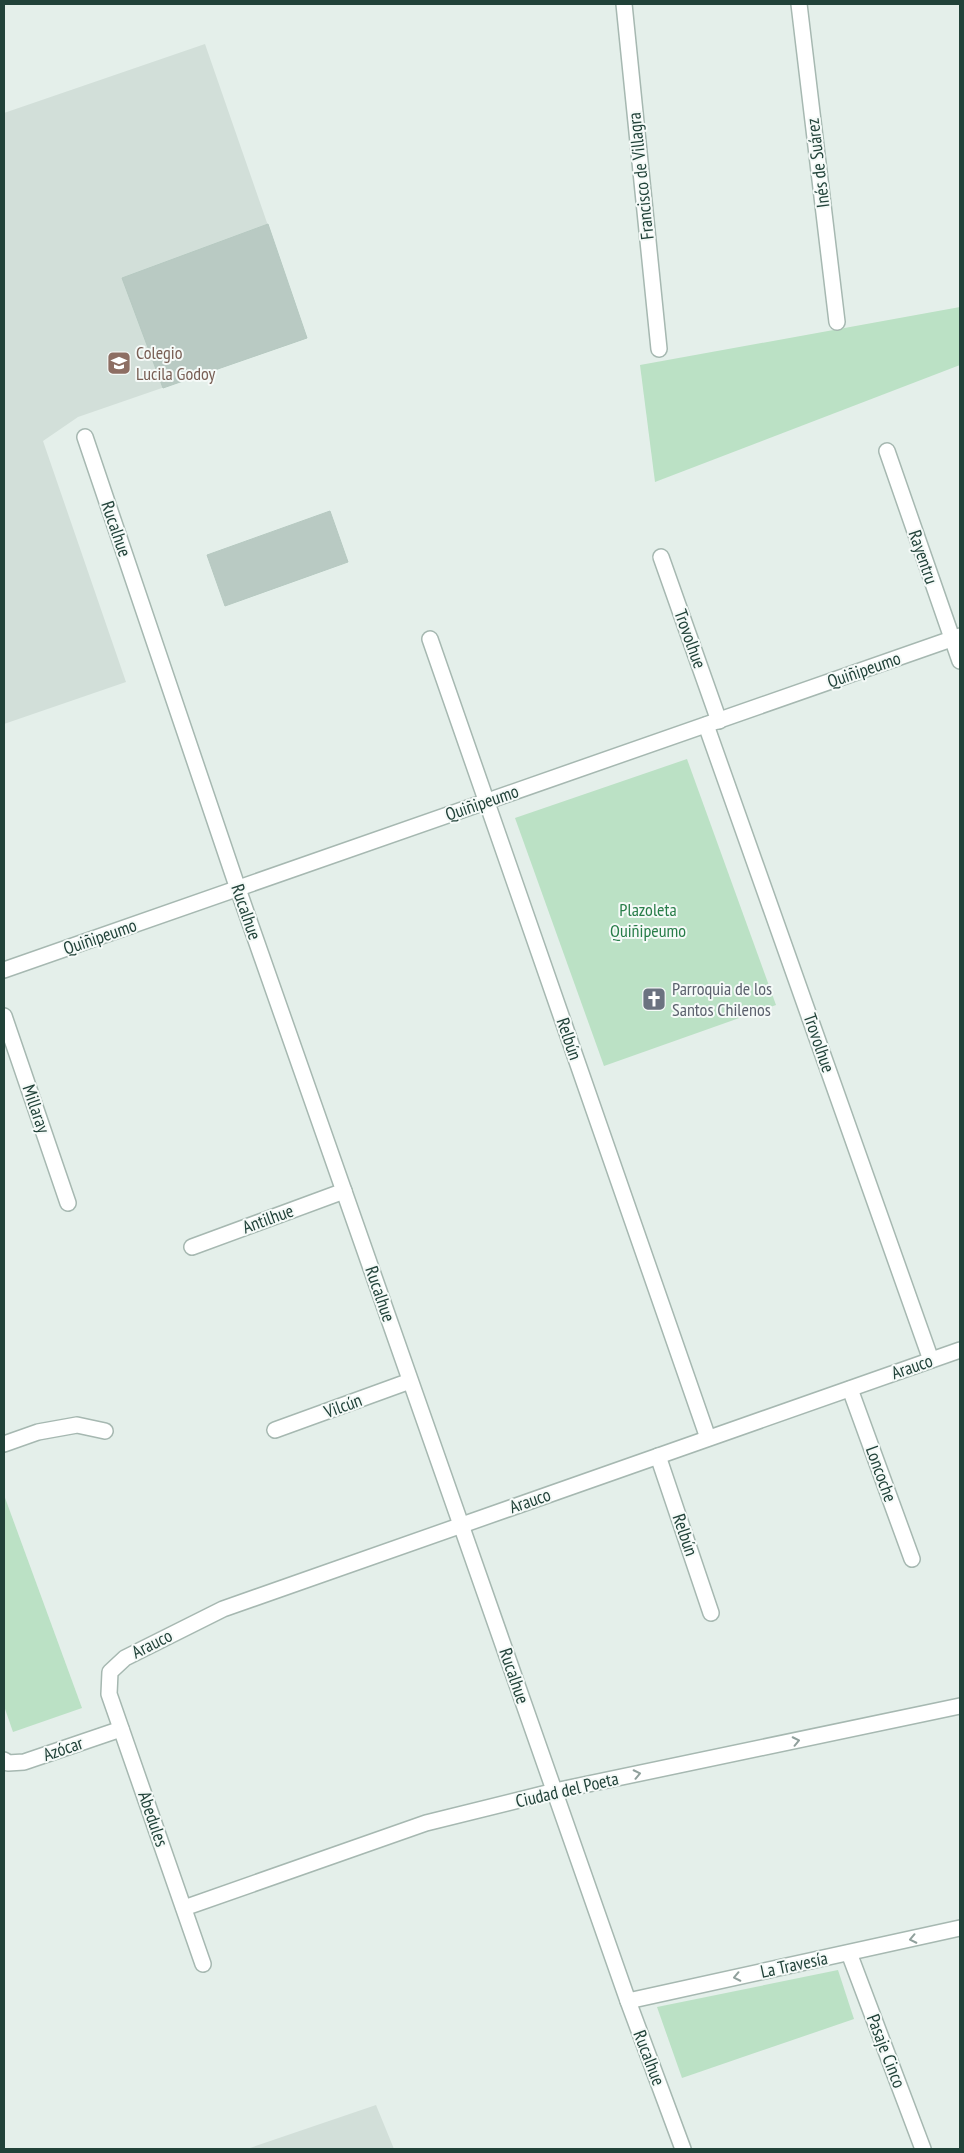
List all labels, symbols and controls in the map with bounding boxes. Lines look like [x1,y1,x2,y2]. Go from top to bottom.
street label: Francisco de Villagra [622,111,659,241]
street label: Inés de Suárez [801,117,834,209]
place label: Colegio Lucila Godoy [136,341,216,385]
school or university icon: Colegio Lucila Godoy [106,350,132,376]
street label: Rucalhue [96,498,137,560]
street label: Rayentru [904,527,943,587]
street label: Trovolhue [669,606,712,672]
street label: Quiñipeumo [824,646,904,693]
street label: Quiñipeumo [442,779,522,826]
street label: Rucalhue [226,881,267,943]
park label: Plazoleta Quiñipeumo [610,898,686,942]
street label: Quiñipeumo [60,913,140,960]
place label: Parroquia de los Santos Chilenos [672,977,772,1021]
church icon: Parroquia de los Santos Chilenos [641,986,667,1012]
street label: Trovolhue [799,1010,840,1076]
street label: Relbún [552,1015,587,1063]
street label: Millaray [17,1082,56,1136]
street label: Antilhue [239,1199,296,1238]
street label: Rucalhue [360,1263,401,1325]
street label: Arauco [888,1349,936,1384]
street label: Vilcún [320,1388,365,1423]
street label: Loncoche [861,1443,902,1505]
street label: Arauco [506,1483,554,1518]
street label: Relbún [668,1511,703,1559]
street label: Arauco [128,1624,176,1663]
street label: Rucalhue [494,1645,535,1707]
street label: Azócar [40,1731,86,1766]
one-way arrow [792,1736,800,1746]
street label: Ciudad del Poeta [513,1767,621,1813]
one-way arrow [633,1769,641,1780]
street label: Abedules [133,1788,174,1850]
one-way arrow [908,1933,917,1943]
street label: La Travesía [758,1946,830,1983]
one-way arrow [732,1971,741,1982]
street label: Pasaje Cinco [862,2011,911,2091]
street label: Rucalhue [628,2027,670,2089]

